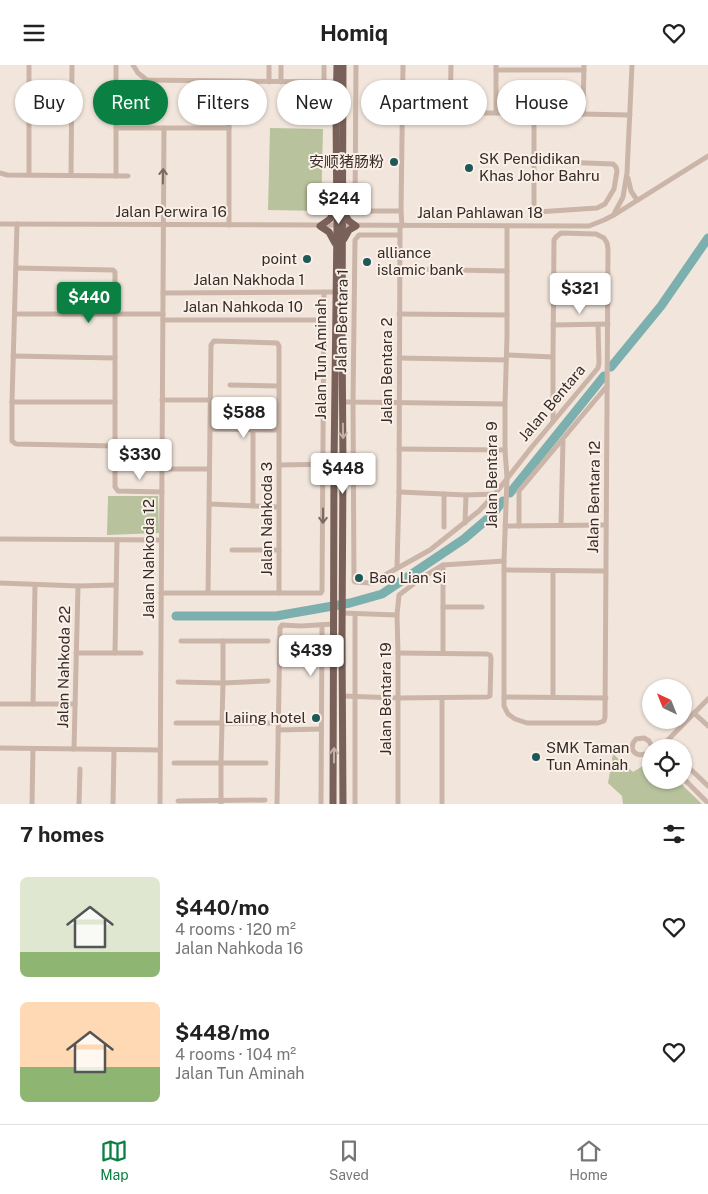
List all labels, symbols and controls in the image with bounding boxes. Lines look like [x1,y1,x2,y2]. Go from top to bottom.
icon: menu [20,19,48,47]
icon: heart [660,19,688,47]
text: Homiq [320,20,388,46]
chip: Buy [15,80,83,125]
chip: Rent [93,80,168,125]
chip: Filters [178,80,267,125]
chip: New [277,80,351,125]
chip: Apartment [361,80,487,125]
chip: House [497,80,586,125]
place label: SK Pendidikan Khas Johor Bahru [479,150,600,184]
place label: 安顺猪肠粉 [309,153,384,170]
marker: 安顺猪肠粉 [388,156,400,168]
marker: SK Pendidikan Khas Johor Bahru [463,162,475,174]
one-way arrow [158,168,168,184]
pin: $244 [309,183,369,225]
text: $244 [318,189,360,208]
street label: Jalan Perwira 16 [115,203,227,220]
street label: Jalan Pahlawan 18 [417,204,543,221]
place label: alliance islamic bank [377,244,464,278]
place label: point [262,250,297,267]
marker: point [301,253,313,265]
marker: alliance islamic bank [361,256,373,268]
street label: Jalan Bentara 1 [332,269,351,373]
street label: Jalan Nakhoda 1 [193,271,305,288]
pin: $321 [550,273,610,315]
text: $321 [561,279,599,298]
pin: $440 [59,281,119,324]
text: $440 [68,288,110,307]
street label: Jalan Nahkoda 10 [183,298,303,315]
street label: Jalan Tun Aminah [312,298,329,420]
street label: Jalan Bentara 2 [378,318,395,424]
street label: Jalan Bentara [515,361,588,444]
pin: $588 [214,397,274,439]
text: $588 [222,403,266,422]
street label: Jalan Bentara 9 [483,421,500,529]
one-way arrow [338,422,348,439]
pin: $330 [110,439,170,481]
street label: Jalan Bentara 12 [584,440,603,554]
text: $330 [119,445,161,464]
pin: $448 [313,453,373,495]
text: $448 [322,459,364,478]
street label: Jalan Nahkoda 3 [258,462,275,576]
street label: Jalan Nahkoda 12 [140,499,157,619]
one-way arrow [318,508,328,524]
place label: Bao Lian Si [369,569,446,586]
marker: Bao Lian Si [353,572,365,584]
street label: Jalan Nahkoda 22 [54,605,73,728]
pin: $439 [281,635,341,677]
text: $439 [290,641,332,660]
street label: Jalan Bentara 19 [377,642,394,756]
north arrow [642,679,692,729]
map controls [642,679,692,789]
place label: Laiing hotel [225,709,306,726]
marker: Laiing hotel [310,712,322,724]
place label: SMK Taman Tun Aminah [546,739,629,773]
button: locate [642,739,692,789]
one-way arrow [329,748,339,764]
marker: SMK Taman Tun Aminah [530,751,542,763]
icon: filters [660,820,688,848]
text: 7 homes [20,822,104,847]
text: $440/mo [175,895,269,920]
icon: home [60,897,120,957]
icon: heart [660,913,688,941]
text: 4 rooms · 120 m² [175,920,296,939]
text: Jalan Nahkoda 16 [175,939,303,958]
text: $448/mo [175,1020,270,1045]
icon: home [60,1022,120,1082]
icon: heart [660,1038,688,1066]
text: 4 rooms · 104 m² [175,1045,296,1064]
text: Jalan Tun Aminah [175,1064,304,1083]
tab: Map [100,1137,129,1183]
tab: Saved [329,1137,369,1183]
tab: Home [569,1137,608,1183]

